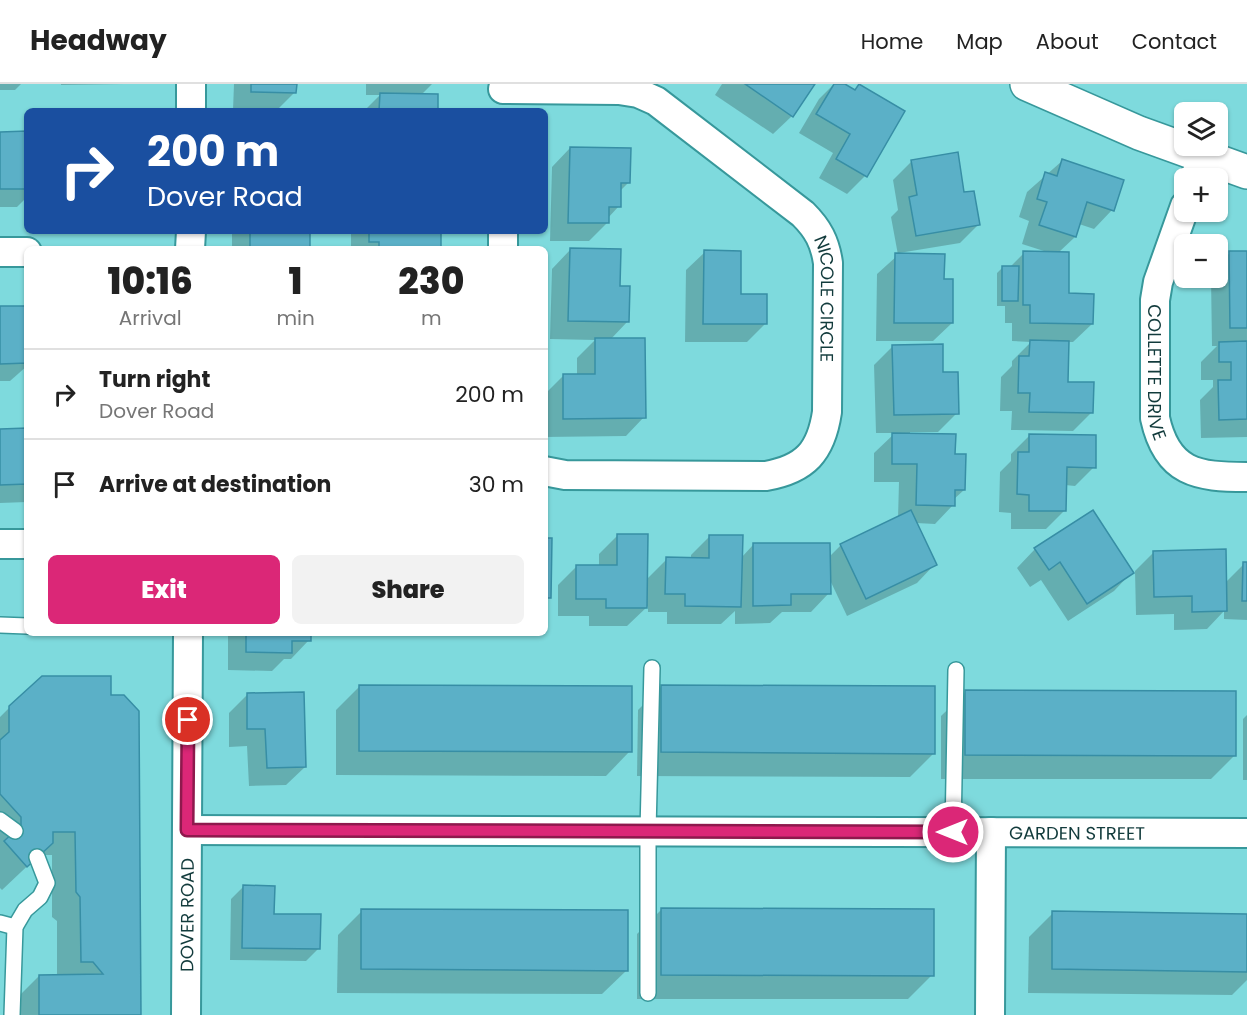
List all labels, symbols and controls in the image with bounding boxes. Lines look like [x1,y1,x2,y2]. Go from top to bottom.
text: Headway [30,21,167,60]
text: Home [861,27,923,56]
text: Map [956,27,1003,56]
text: About [1036,27,1099,56]
text: Contact [1132,27,1217,56]
map controls [1174,102,1228,288]
button: layers [1174,102,1228,156]
text: 200 m [147,122,279,181]
icon: right [48,132,126,210]
button: + [1174,168,1228,222]
text: Dover Road [147,178,303,215]
street label: NICOLE CIRCLE [809,231,841,362]
button: − [1174,234,1228,288]
text: 10:16 [108,256,193,307]
text: 1 [289,256,303,307]
text: 230 [398,256,464,307]
text: Arrival [119,304,182,332]
text: min [276,304,315,332]
text: m [421,304,442,332]
street label: COLLETTE DRIVE [1143,304,1173,443]
text: Turn right [99,364,210,395]
icon: right [48,378,81,411]
text: 200 m [455,379,524,410]
text: Dover Road [99,397,214,425]
icon: arrive [48,468,81,501]
text: Arrive at destination [99,469,331,500]
text: 30 m [469,469,524,500]
button: Exit [48,555,280,624]
button: Share [292,555,524,624]
pin [162,694,213,745]
icon: arrive [171,703,204,736]
position arrow [921,800,985,864]
street label: GARDEN STREET [1009,820,1145,845]
street label: DOVER ROAD [174,858,199,972]

